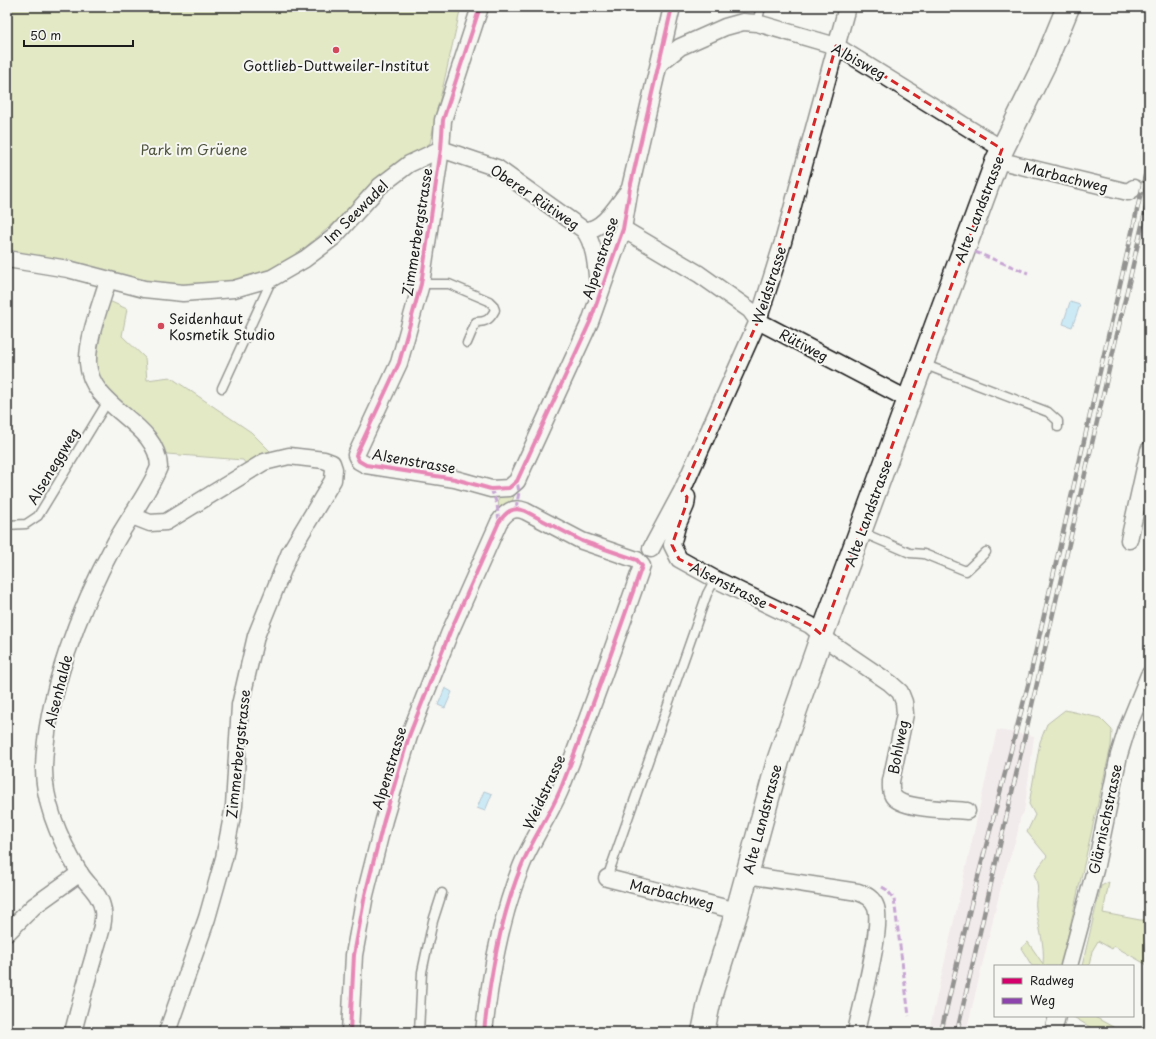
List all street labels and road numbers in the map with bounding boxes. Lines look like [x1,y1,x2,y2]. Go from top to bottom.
street label: Albisweg [828,37,890,85]
street label: Alte Landstrasse [949,153,1009,265]
street label: Marbachweg [1022,156,1110,198]
street label: Oberer Rütiweg [486,159,584,235]
street label: Zimmerbergstrasse [396,166,438,298]
street label: Im Seewadel [319,175,393,249]
street label: Alpenstrasse [577,214,623,302]
street label: Weidstrasse [747,243,791,327]
street label: Rütiweg [776,323,832,367]
street label: Alseneggweg [22,424,84,508]
street label: Alsenstrasse [371,443,457,479]
street label: Alte Landstrasse [839,456,897,570]
street label: Alsenstrasse [687,556,771,614]
street label: Alsenhalde [39,652,77,729]
street label: Zimmerbergstrasse [221,688,255,820]
street label: Bohlweg [882,718,914,776]
street label: Alpenstrasse [366,724,412,812]
street label: Weidstrasse [517,751,571,833]
street label: Alte Landstrasse [737,762,787,876]
street label: Glärnischstrasse [1083,762,1127,876]
street label: Marbachweg [628,873,716,915]

